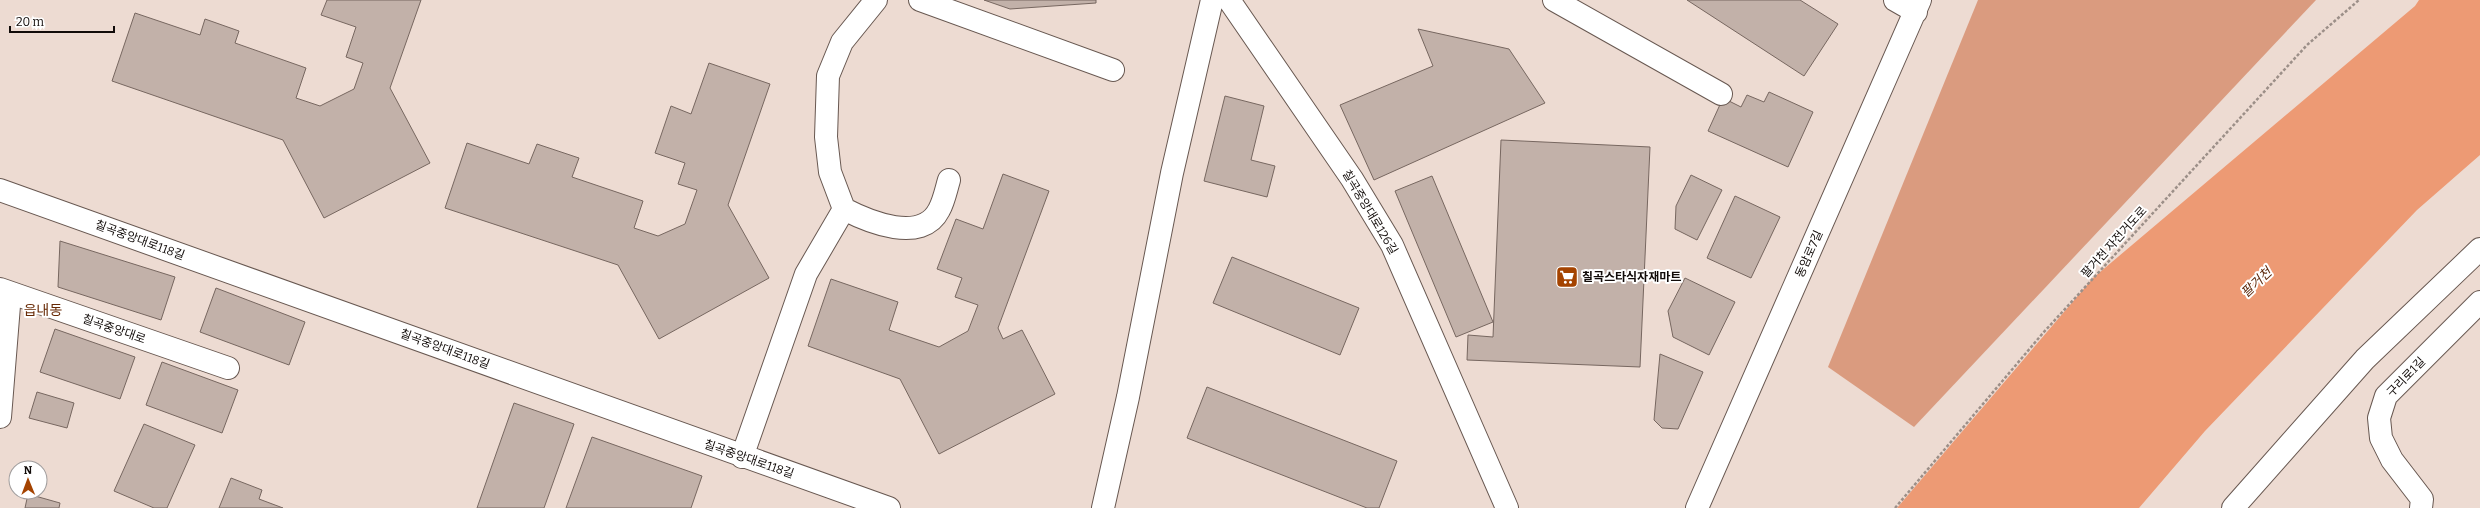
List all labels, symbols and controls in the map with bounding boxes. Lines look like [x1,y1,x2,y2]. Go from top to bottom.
scale bar [10,8,114,34]
text: 20 m [16,15,45,29]
street label: 칠곡중앙대로126길 [1339,167,1401,257]
street label: 팔거천 자전거도로 [2078,204,2150,280]
street label: 칠곡중앙대로118길 [93,217,187,263]
street label: 동암로7길 [1792,228,1826,280]
supermarket icon: 칠곡스타식자재마트 [1554,264,1580,290]
water label: 팔거천 [2238,264,2275,300]
place label: 칠곡스타식자재마트 [1582,270,1681,284]
district label: 읍내동 [24,302,62,319]
street label: 칠곡중앙대로 [80,312,148,346]
street label: 칠곡중앙대로118길 [398,326,492,372]
street label: 구리로1길 [2384,354,2428,400]
street label: 칠곡중앙대로118길 [702,437,796,481]
north arrow [8,460,48,500]
text: N [23,464,33,477]

